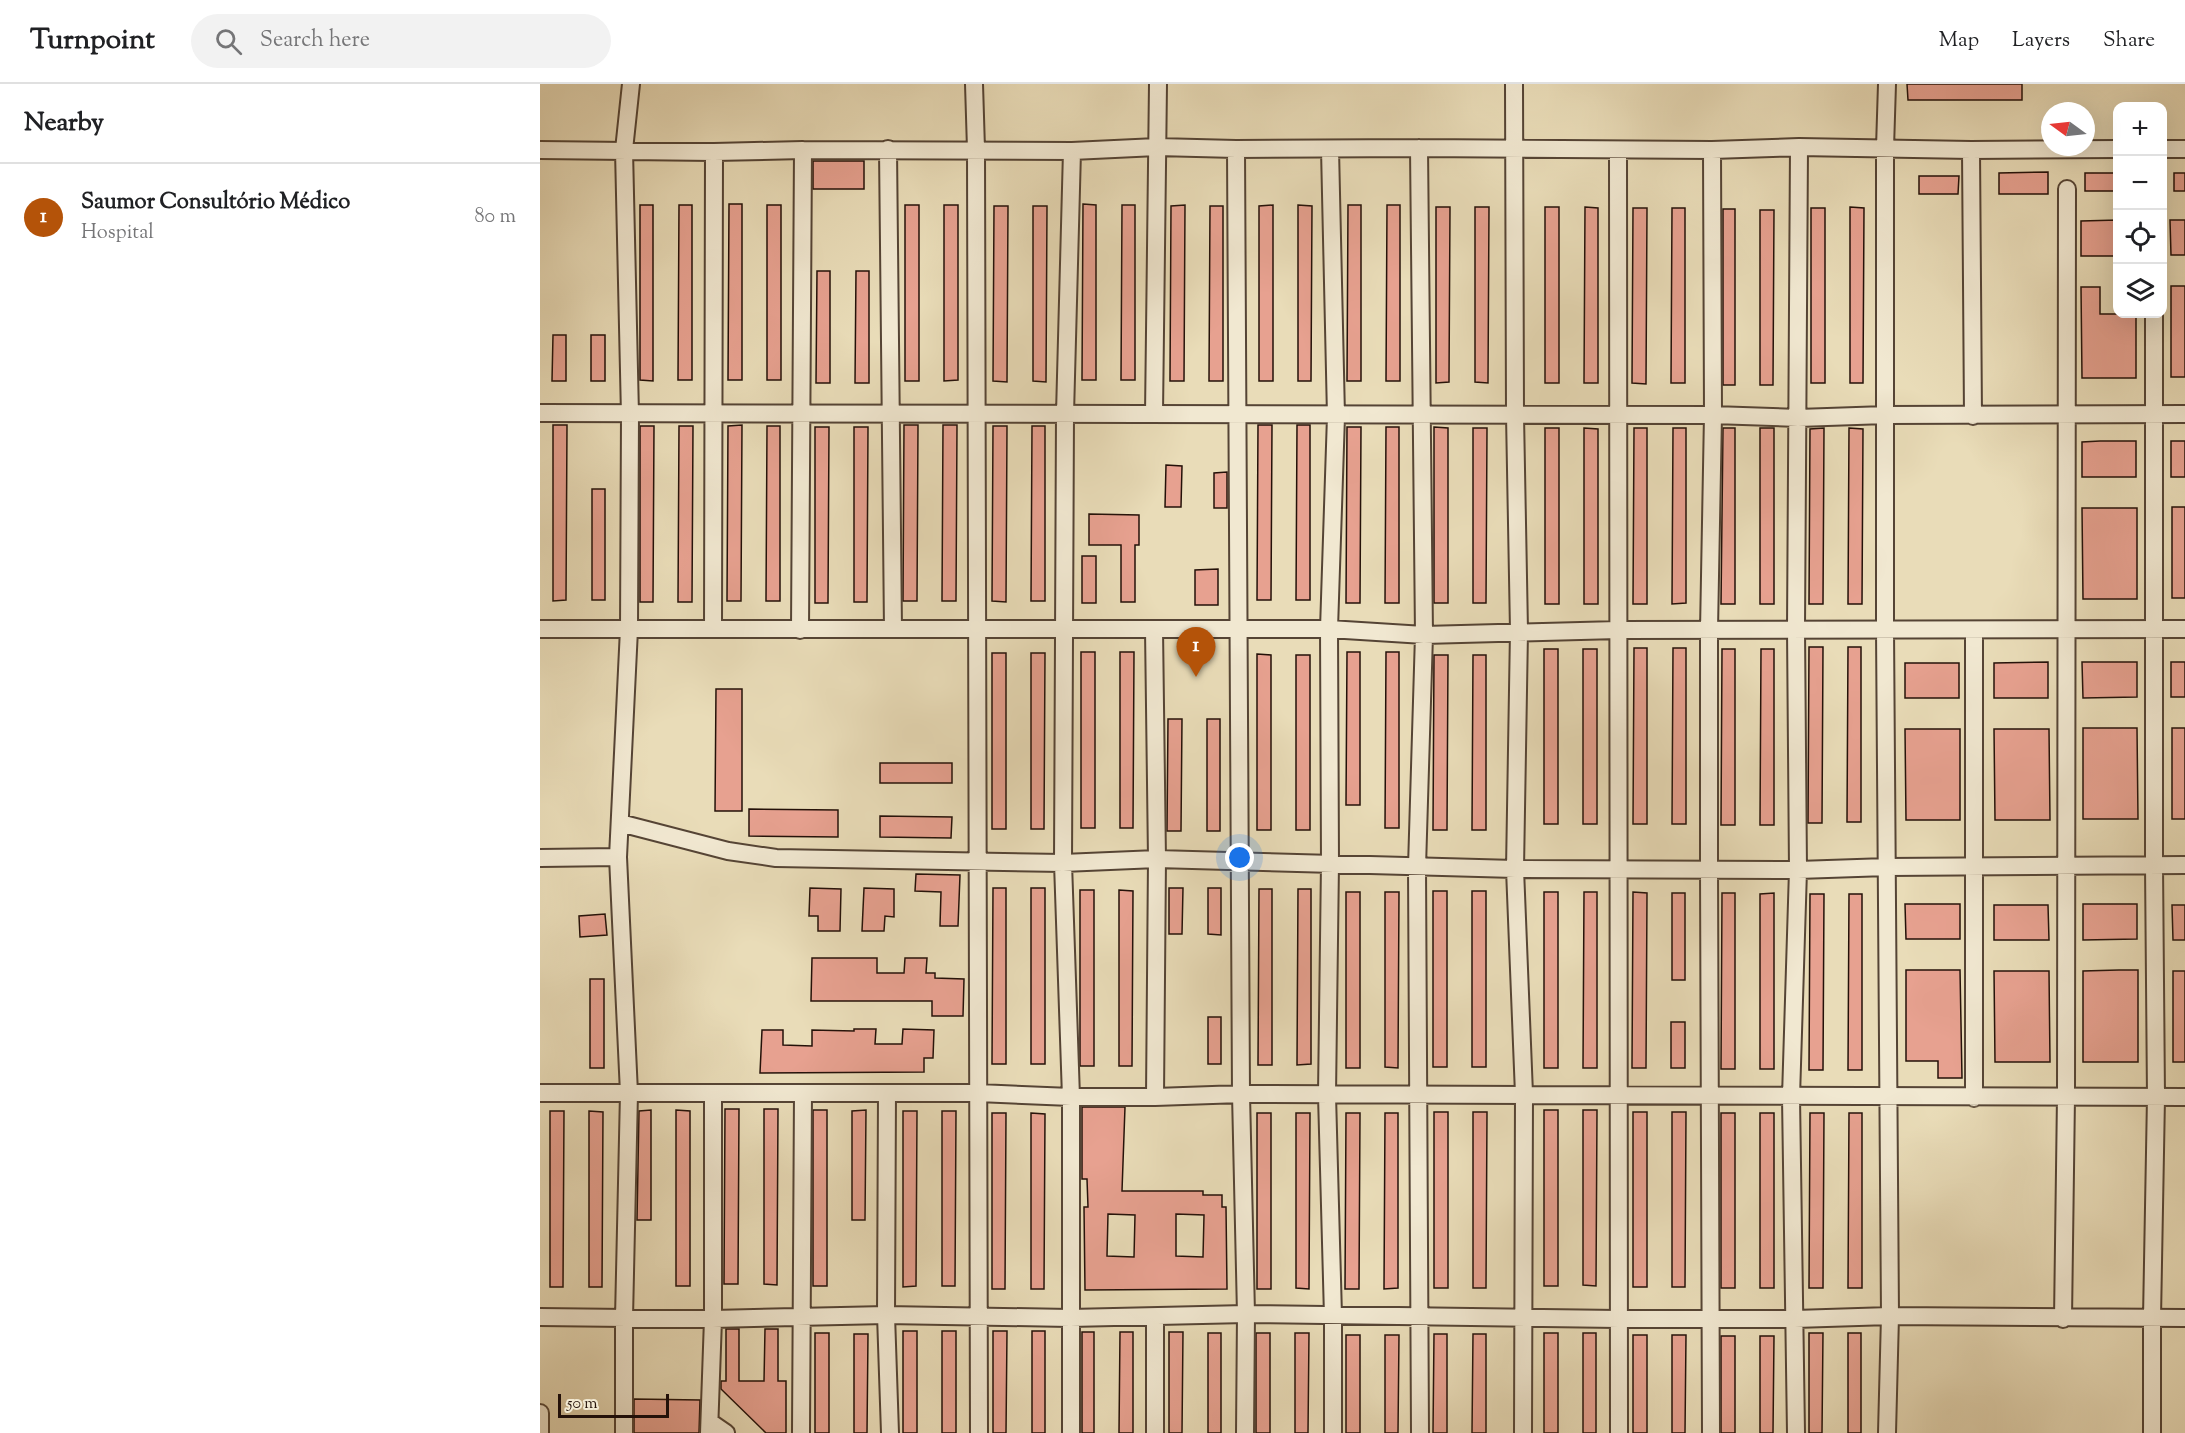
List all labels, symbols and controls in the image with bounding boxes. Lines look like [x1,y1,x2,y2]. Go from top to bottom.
search box [191,14,611,68]
text: Turnpoint [30,21,155,61]
icon: search [212,25,245,58]
text: Search here [260,25,370,57]
text: Map [1939,26,1979,56]
text: Layers [2012,26,2070,56]
text: Share [2103,26,2155,56]
north arrow [2041,102,2095,156]
map controls [2113,102,2167,318]
button: + [2113,102,2167,156]
text: Nearby [24,105,104,142]
button: − [2113,156,2167,210]
text: Saumor Consultório Médico [81,187,350,219]
text: 1 [40,203,47,232]
text: 80 m [475,203,516,232]
button: locate [2113,210,2167,264]
text: Hospital [81,219,154,248]
button: layers [2113,264,2167,318]
pin: 1 [1176,628,1216,677]
your location [1225,843,1254,872]
scale bar [558,1391,669,1418]
text: 50 m [567,1393,598,1416]

